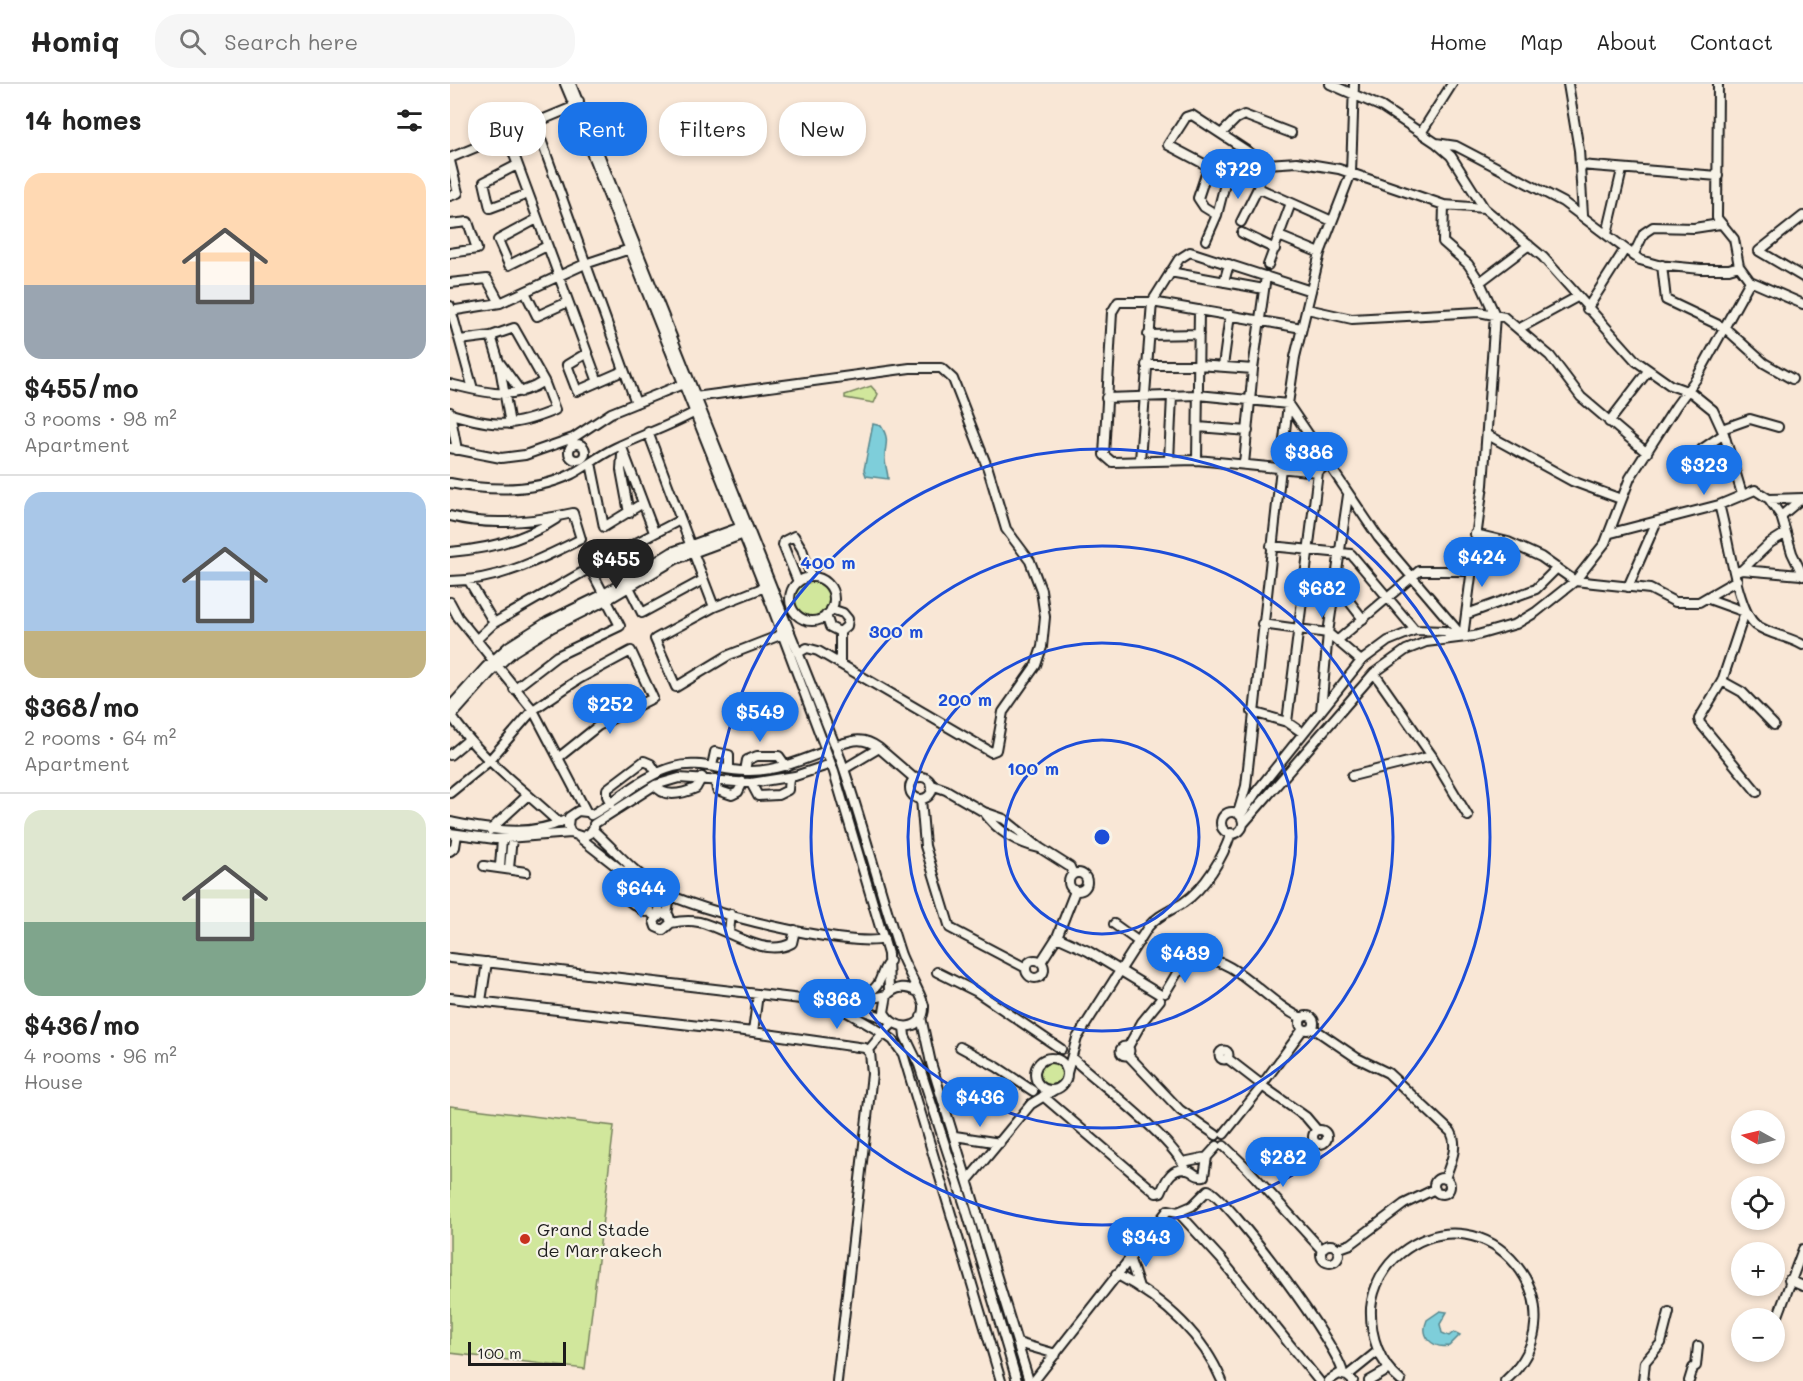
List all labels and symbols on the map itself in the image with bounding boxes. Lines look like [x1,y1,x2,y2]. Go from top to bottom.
pin: $729 [1202,149,1274,200]
pin: $386 [1273,432,1345,483]
pin: $323 [1668,445,1740,496]
pin: $424 [1446,537,1518,588]
pin: $455 [580,539,652,590]
text: 400 m [800,550,856,574]
pin: $682 [1286,568,1358,619]
text: 300 m [869,619,923,643]
pin: $252 [574,684,646,735]
text: 200 m [938,687,992,711]
pin: $549 [724,692,796,743]
text: 100 m [1007,756,1059,780]
centre of rings [1092,827,1112,847]
pin: $644 [605,868,677,919]
pin: $489 [1149,933,1221,984]
pin: $368 [801,979,873,1030]
pin: $436 [944,1077,1016,1128]
north arrow [1731,1110,1785,1164]
pin: $282 [1247,1137,1319,1188]
place label: Grand Stade de Marrakech [537,1217,662,1262]
pin: $343 [1110,1217,1182,1268]
marker: Grand Stade de Marrakech [518,1232,532,1246]
scale bar [468,1339,566,1366]

